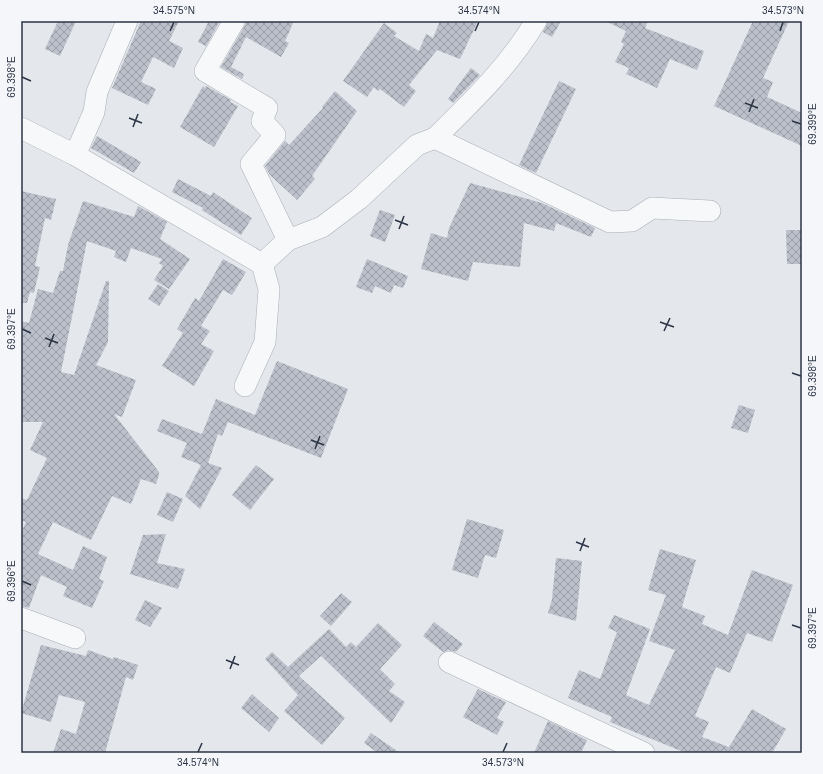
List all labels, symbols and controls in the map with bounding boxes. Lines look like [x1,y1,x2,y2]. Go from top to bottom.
text: 34.575°N [153,5,195,16]
text: 34.574°N [458,5,500,16]
text: 34.573°N [762,5,804,16]
text: 69.398°E [6,56,17,98]
text: 69.399°E [807,103,818,145]
text: 69.397°E [6,308,17,350]
text: 69.398°E [807,355,818,397]
text: 69.396°E [6,560,17,602]
text: 69.397°E [807,607,818,649]
text: 34.574°N [177,757,219,768]
text: 34.573°N [482,757,524,768]

